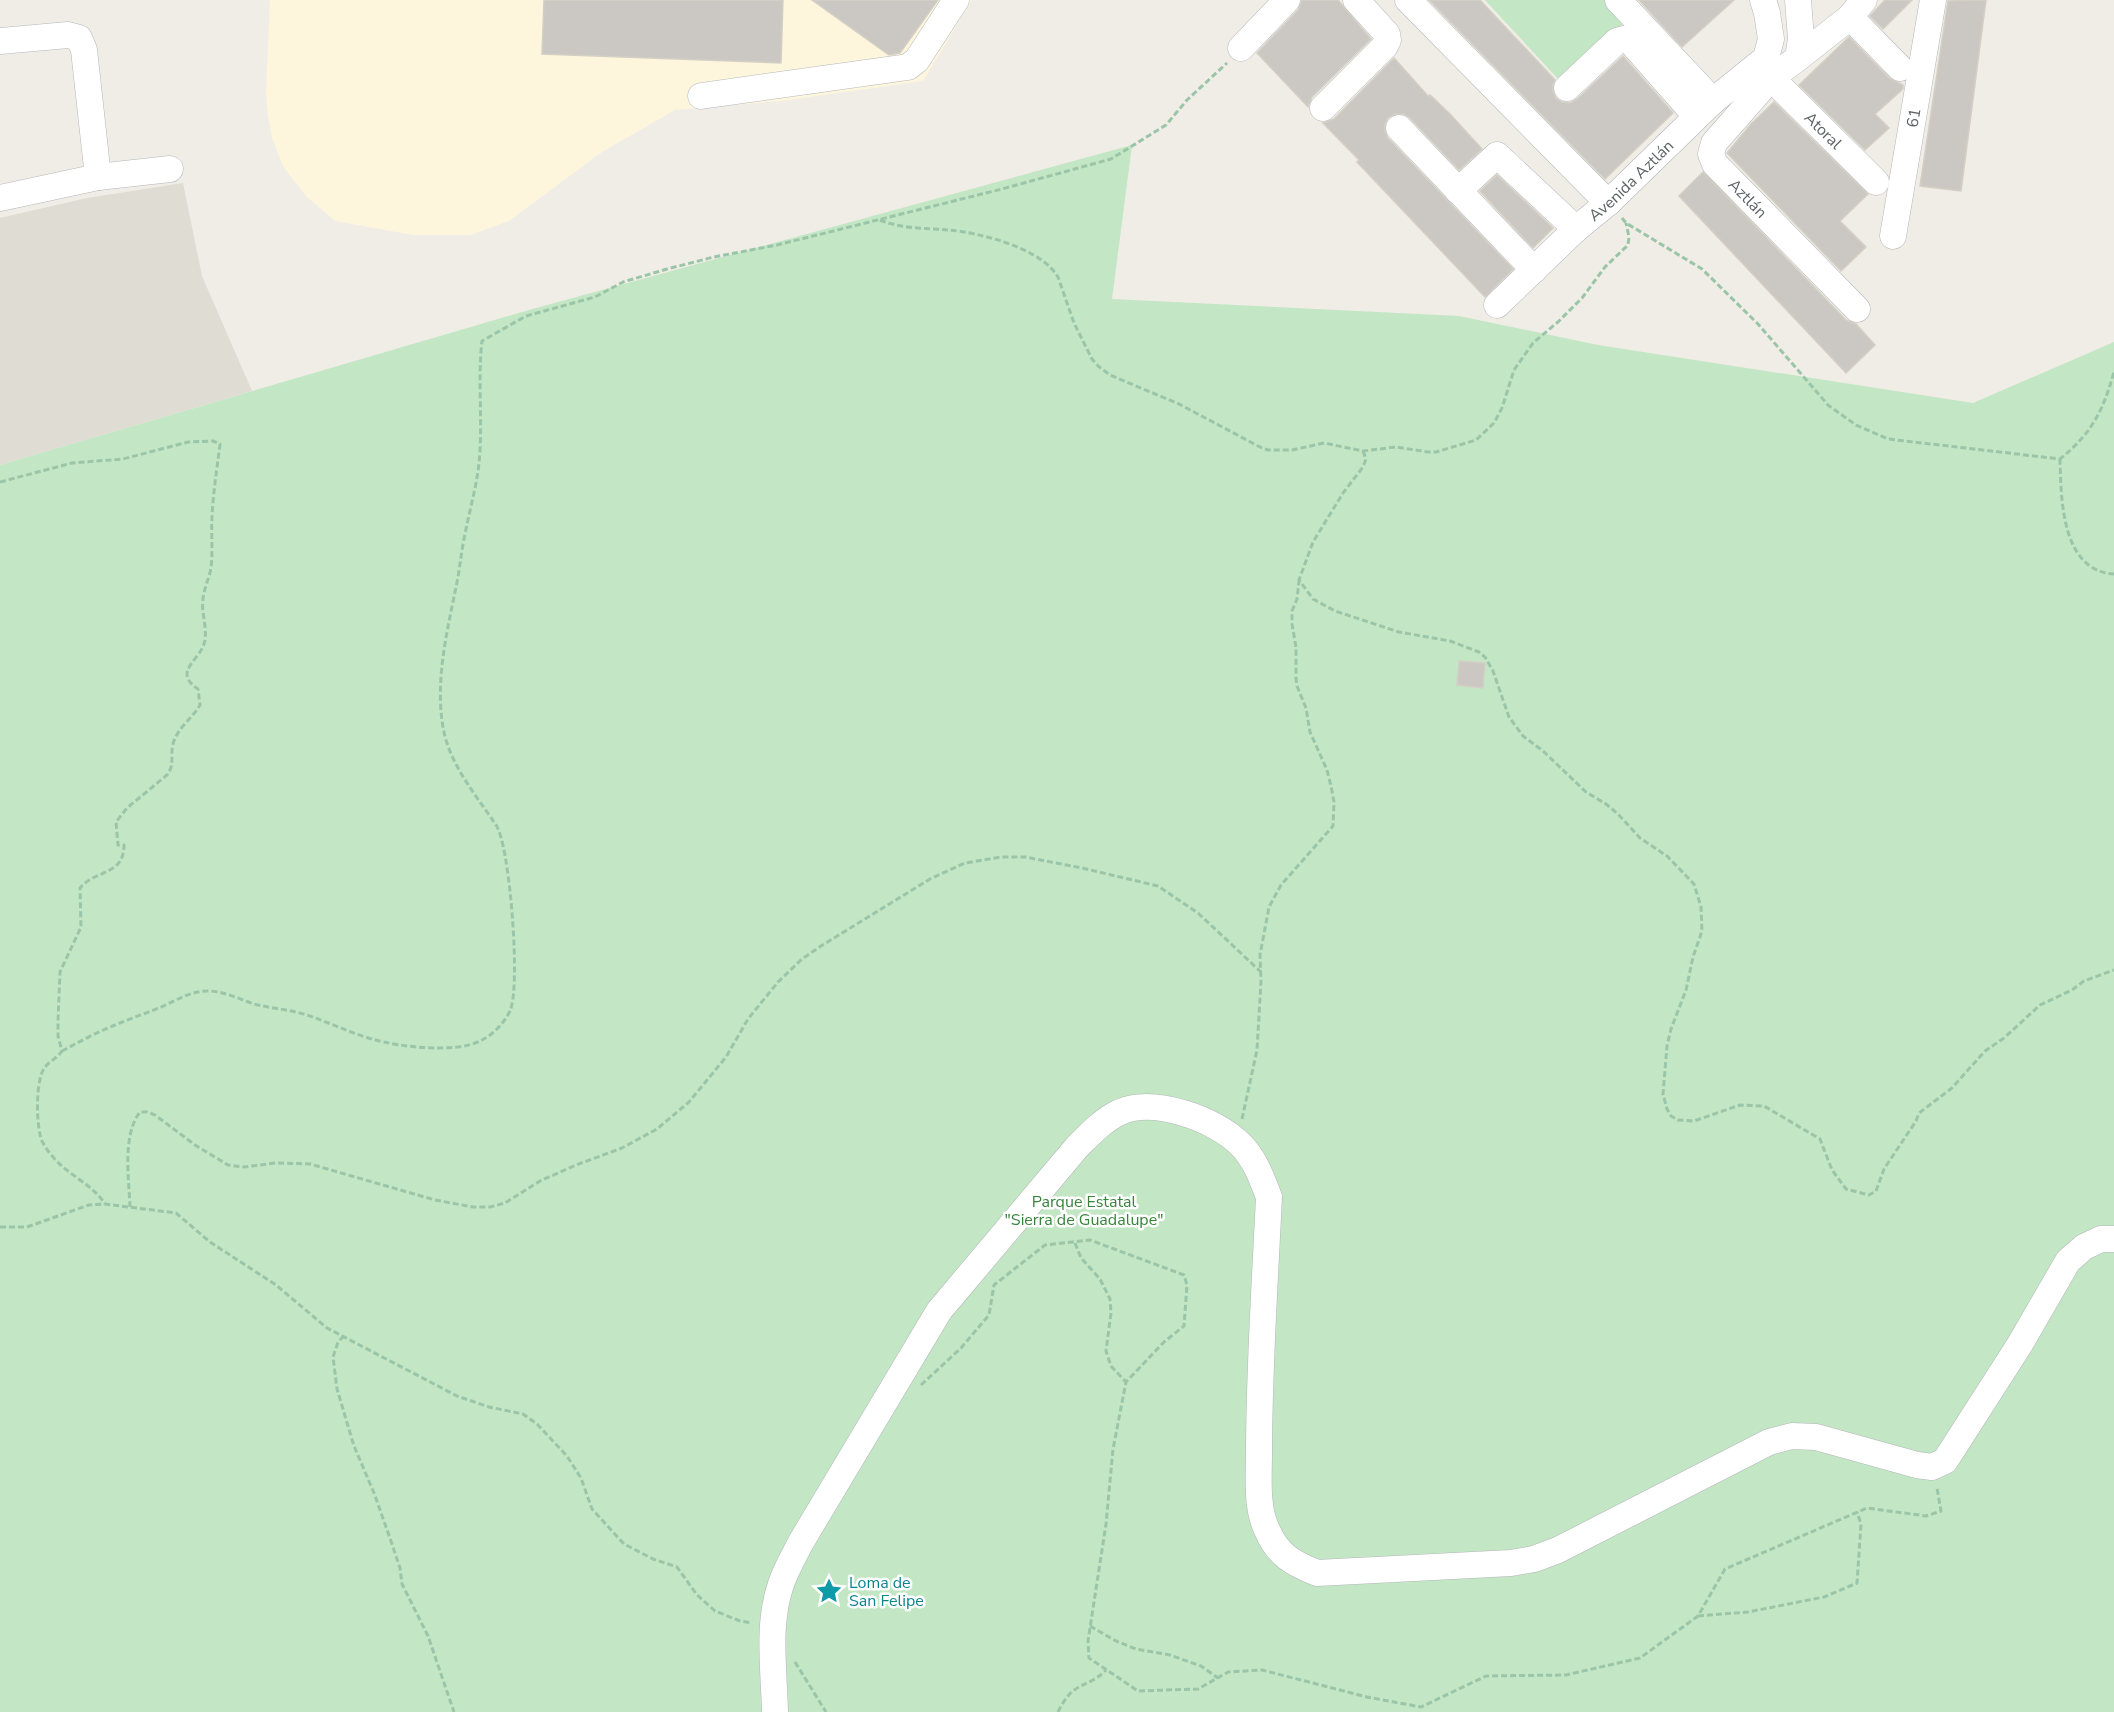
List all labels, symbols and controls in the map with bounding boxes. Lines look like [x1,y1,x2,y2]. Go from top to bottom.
street label: Atoral [1799,107,1847,155]
street label: 61 [1902,107,1926,129]
street label: Avenida Aztlán [1584,135,1679,227]
street label: Aztlán [1723,174,1772,223]
park label: Parque Estatal "Sierra de Guadalupe" [1005,1191,1163,1231]
place label: Loma de San Felipe [849,1572,924,1612]
place icon: Loma de San Felipe [814,1576,844,1606]

